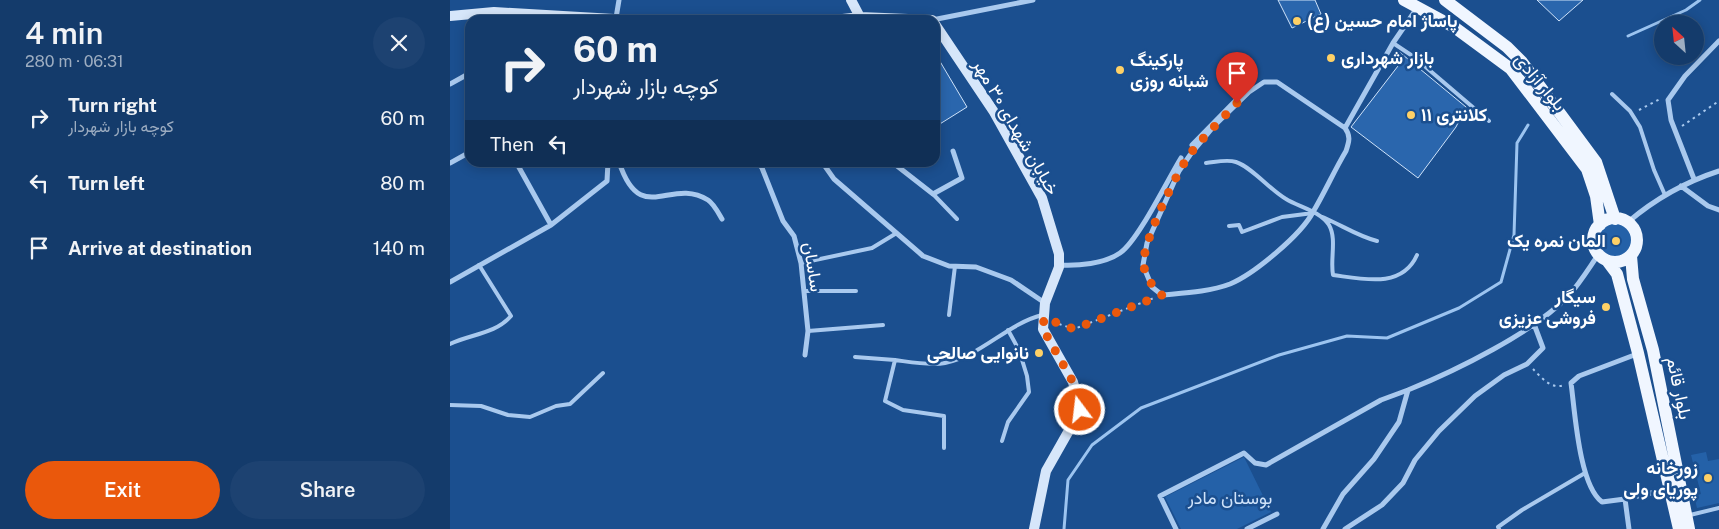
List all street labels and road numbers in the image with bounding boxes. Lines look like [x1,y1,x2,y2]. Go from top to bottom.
street label: بلوار آزادی [1510,49,1570,115]
street label: خیابان شهدای ۳۰ مهر [968,54,1064,199]
street label: ساسان [799,241,828,293]
street label: بلوار قائم [1661,355,1696,422]

